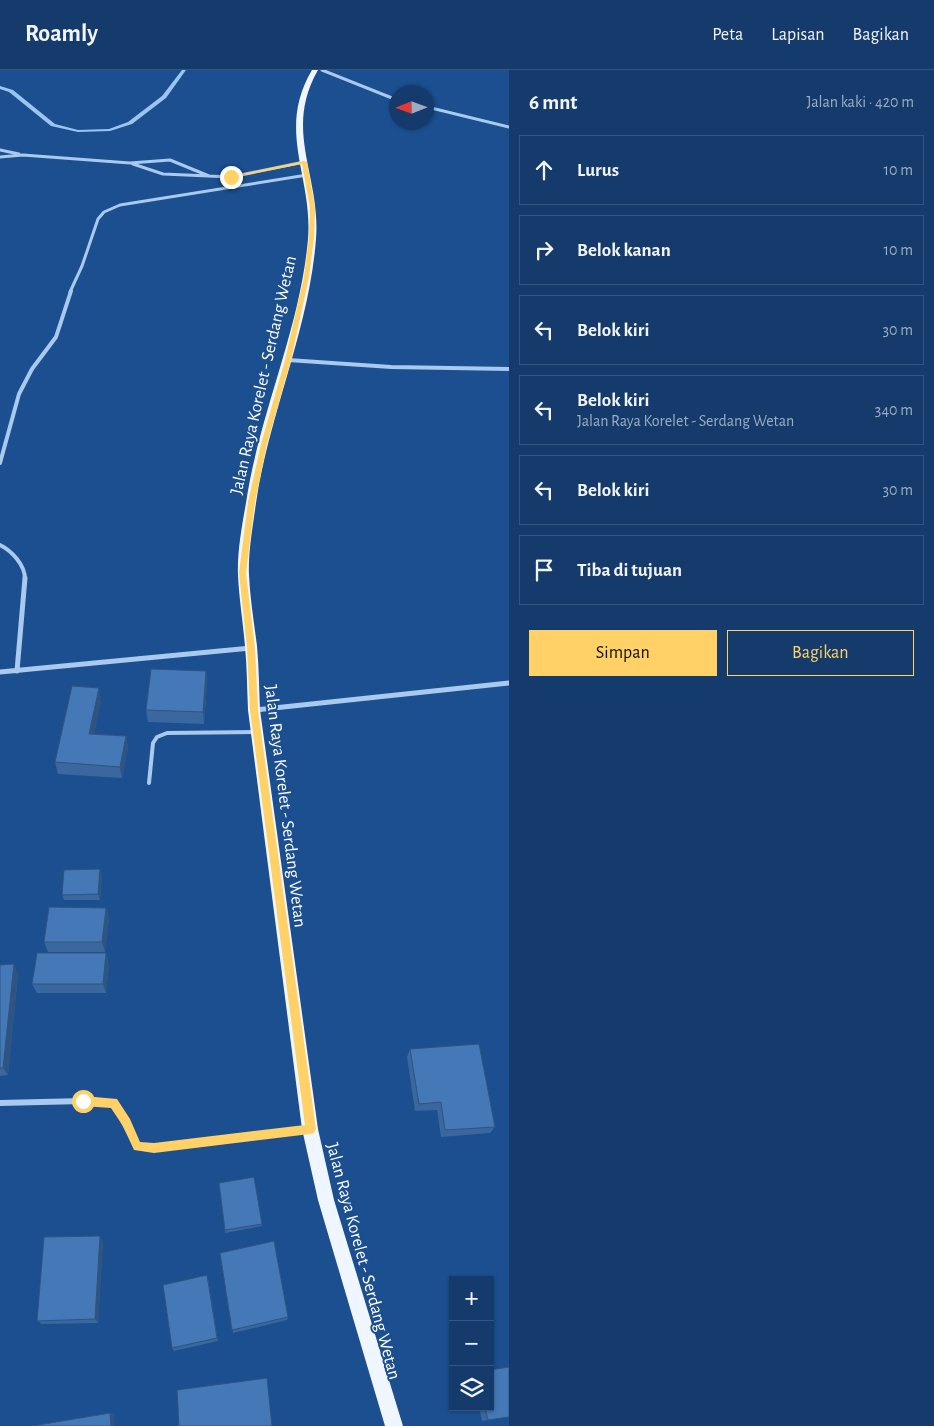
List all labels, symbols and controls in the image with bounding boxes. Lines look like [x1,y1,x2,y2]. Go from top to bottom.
text: Roamly [25,22,98,46]
text: Peta [712,26,743,44]
text: Lapisan [771,26,825,44]
text: Bagikan [853,26,909,44]
north arrow [389,85,434,130]
text: 6 mnt [529,92,577,113]
text: Jalan kaki · 420 m [807,94,914,110]
icon: ahead [530,156,558,184]
text: Lurus [577,161,619,180]
text: 10 m [884,162,913,178]
route end [220,166,243,189]
icon: right [530,236,558,264]
text: Belok kanan [577,241,671,260]
text: 10 m [884,242,913,258]
street label: Jalan Raya Korelet - Serdang Wetan [228,254,300,496]
icon: left [530,316,558,344]
text: Belok kiri [577,321,649,340]
text: 30 m [883,322,913,338]
text: Belok kiri [577,391,649,410]
icon: left [530,396,558,424]
text: 340 m [875,402,913,418]
text: Jalan Raya Korelet - Serdang Wetan [577,413,794,429]
icon: left [530,476,558,504]
text: Belok kiri [577,481,649,500]
text: 30 m [883,482,913,498]
icon: arrive [530,556,558,584]
text: Tiba di tujuan [577,561,682,580]
button: Simpan [529,630,717,676]
button: Bagikan [727,630,914,676]
street label: Jalan Raya Korelet - Serdang Wetan [261,684,309,928]
route start [72,1090,95,1113]
street label: Jalan Raya Korelet - Serdang Wetan [323,1141,403,1382]
map controls [449,1276,494,1411]
button: + [449,1276,494,1321]
button: − [449,1321,494,1366]
button: layers [449,1366,494,1411]

